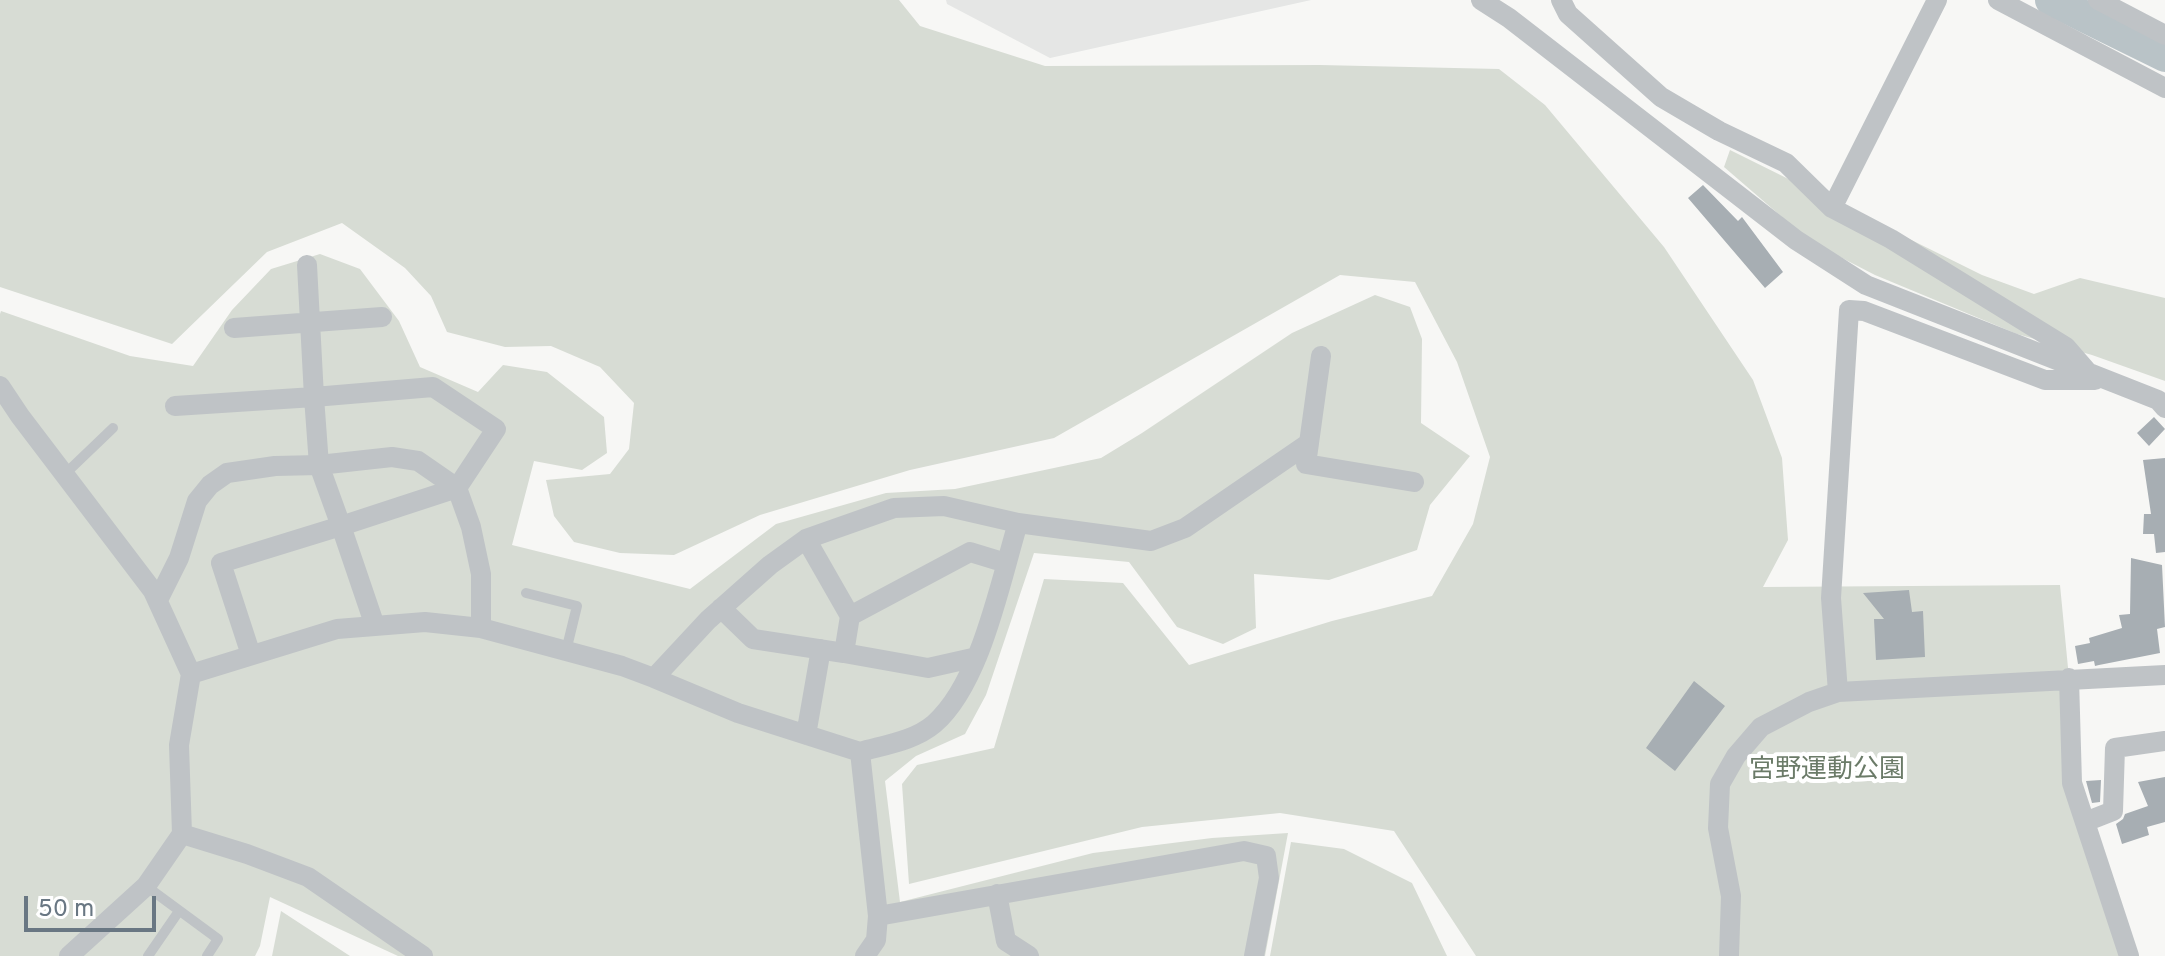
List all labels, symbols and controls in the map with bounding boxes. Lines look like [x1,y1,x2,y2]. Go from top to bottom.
park label: 宮野運動公園 [1749,756,1905,788]
scale bar [28,880,160,930]
text: 50 m [38,895,94,925]

